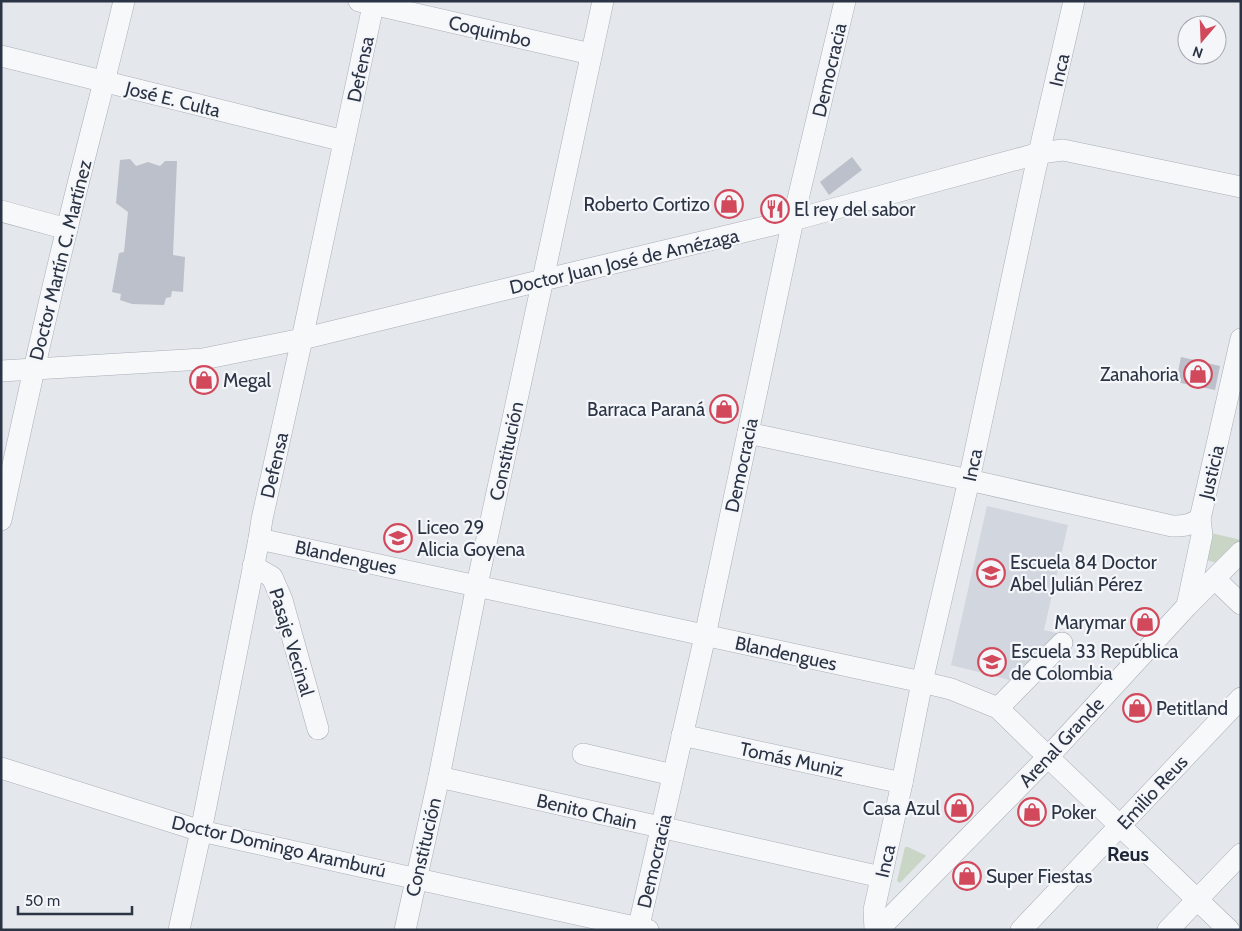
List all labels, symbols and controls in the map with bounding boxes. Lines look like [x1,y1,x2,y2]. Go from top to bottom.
street label: Coquimbo [446,11,533,52]
north arrow [1177,15,1227,65]
street label: Democracia [807,21,851,119]
street label: Defensa [342,34,379,104]
text: N [1190,42,1205,62]
street label: Inca [1045,51,1074,89]
street label: José E. Culta [122,76,223,122]
street label: Doctor Martín C. Martínez [24,158,97,363]
shop icon: Roberto Cortizo [714,189,744,219]
place label: Roberto Cortizo [584,193,710,216]
restaurant icon: El rey del sabor [760,194,790,224]
place label: El rey del sabor [794,198,916,221]
street label: Doctor Juan José de Amézaga [507,224,741,299]
shop icon: Zanahoria [1183,359,1213,389]
place label: Zanahoria [1100,363,1179,386]
shop icon: Megal [189,365,219,395]
place label: Megal [223,369,272,392]
shop icon: Barraca Paraná [709,394,739,424]
place label: Barraca Paraná [587,398,705,421]
street label: Constitución [485,399,528,503]
street label: Democracia [720,416,763,514]
street label: Defensa [256,430,293,500]
street label: Justicia [1194,443,1229,502]
street label: Inca [958,447,987,484]
place label: Liceo 29 Alicia Goyena [417,516,525,561]
school or university icon: Liceo 29 Alicia Goyena [383,523,413,553]
street label: Blandengues [293,535,399,580]
place label: Escuela 84 Doctor Abel Julián Pérez [1010,551,1157,596]
school or university icon: Escuela 84 Doctor Abel Julián Pérez [976,558,1006,588]
street label: Pasaje Vecinal [264,585,319,699]
shop icon: Marymar [1130,607,1160,637]
place label: Marymar [1054,611,1126,634]
street label: Blandengues [733,631,839,676]
place label: Escuela 33 República de Colombia [1011,640,1179,685]
school or university icon: Escuela 33 República de Colombia [977,647,1007,677]
street label: Arenal Grande [1014,693,1109,792]
shop icon: Petitland [1122,693,1152,723]
place label: Petitland [1156,697,1228,720]
street label: Tomás Muniz [738,737,846,782]
street label: Emilio Reus [1112,750,1193,834]
street label: Benito Chain [534,789,639,834]
shop icon: Casa Azul [944,793,974,823]
street label: Constitución [401,795,446,899]
place label: Casa Azul [863,797,941,820]
shop icon: Poker [1017,797,1047,827]
place label: Poker [1051,801,1096,824]
street label: Doctor Domingo Aramburú [169,811,388,882]
street label: Democracia [632,812,676,910]
street label: Inca [871,842,900,880]
district label: Reus [1107,842,1149,866]
shop icon: Super Fiestas [952,861,982,891]
place label: Super Fiestas [986,865,1092,888]
scale bar [18,884,131,916]
text: 50 m [25,892,60,910]

